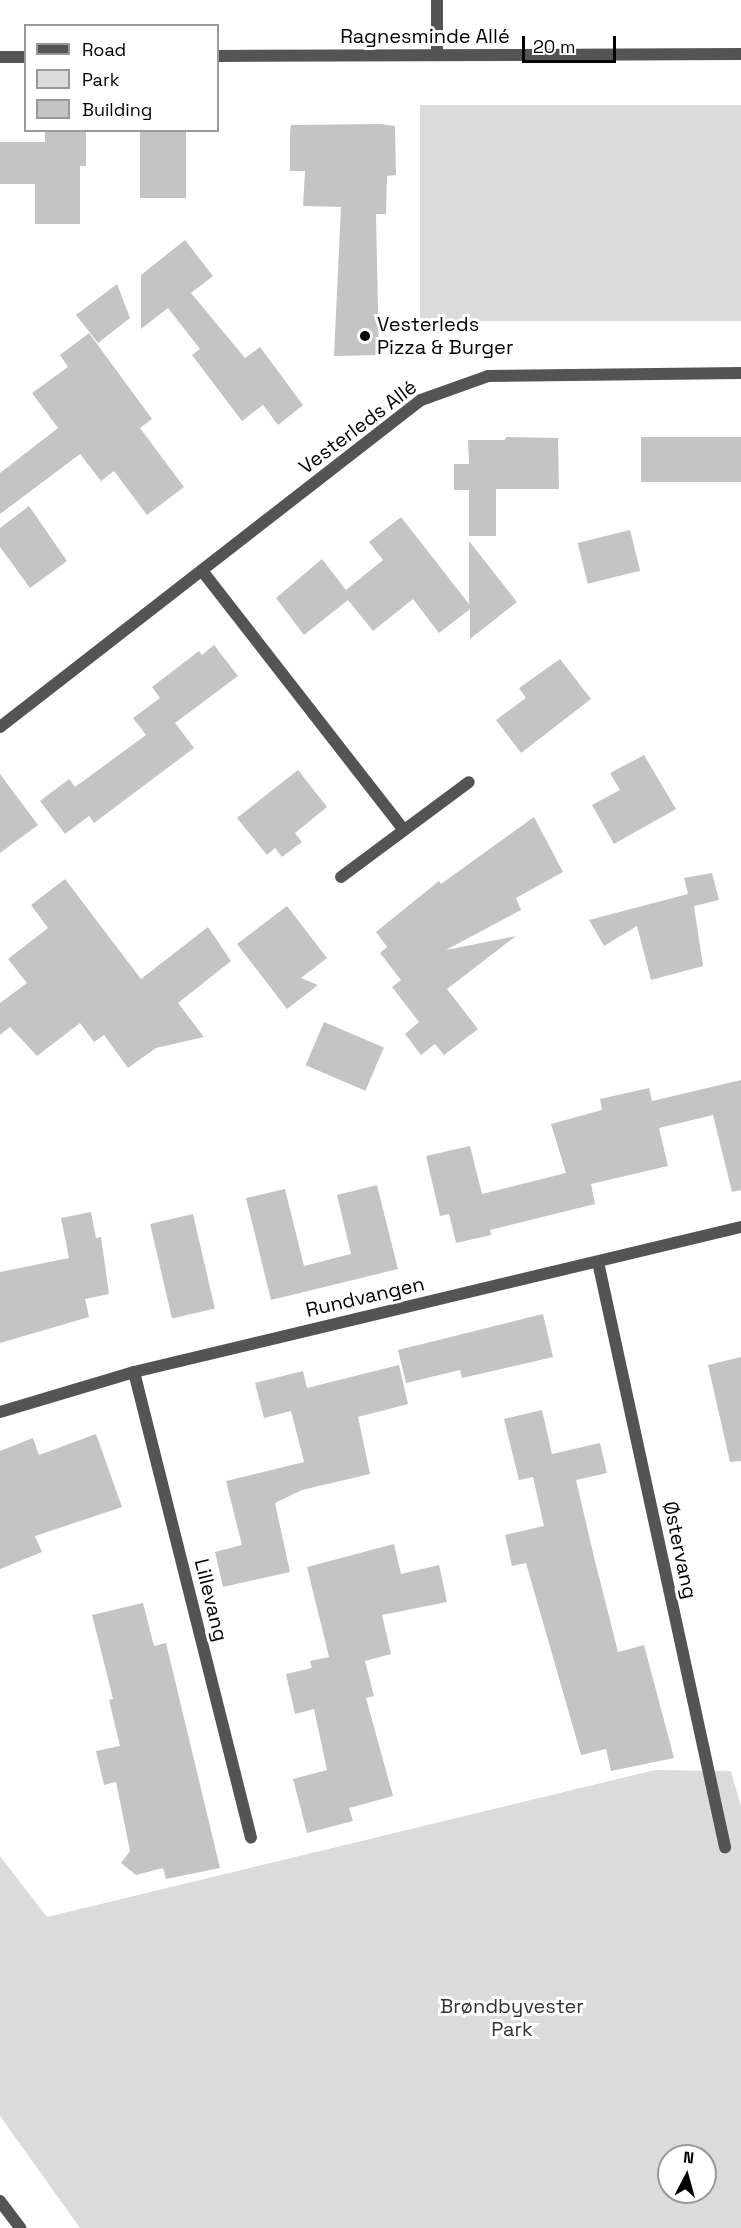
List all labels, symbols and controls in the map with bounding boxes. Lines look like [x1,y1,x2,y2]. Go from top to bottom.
legend [24,24,219,132]
street label: Ragnesminde Allé [340,24,510,48]
scale bar [525,24,620,62]
text: 20 m [533,35,576,58]
text: Road [82,38,126,61]
text: Park [82,68,119,91]
text: Building [82,98,152,121]
place label: Vesterleds Pizza & Burger [377,312,513,359]
marker: Vesterleds Pizza & Burger [358,329,372,343]
street label: Vesterleds Allé [294,375,422,479]
street label: Rundvangen [303,1272,427,1322]
street label: Østervang [658,1499,702,1601]
street label: Lillevang [189,1556,233,1644]
park label: Brøndbyvester Park [440,1995,584,2042]
north arrow [657,2144,717,2204]
text: N [682,2147,695,2169]

